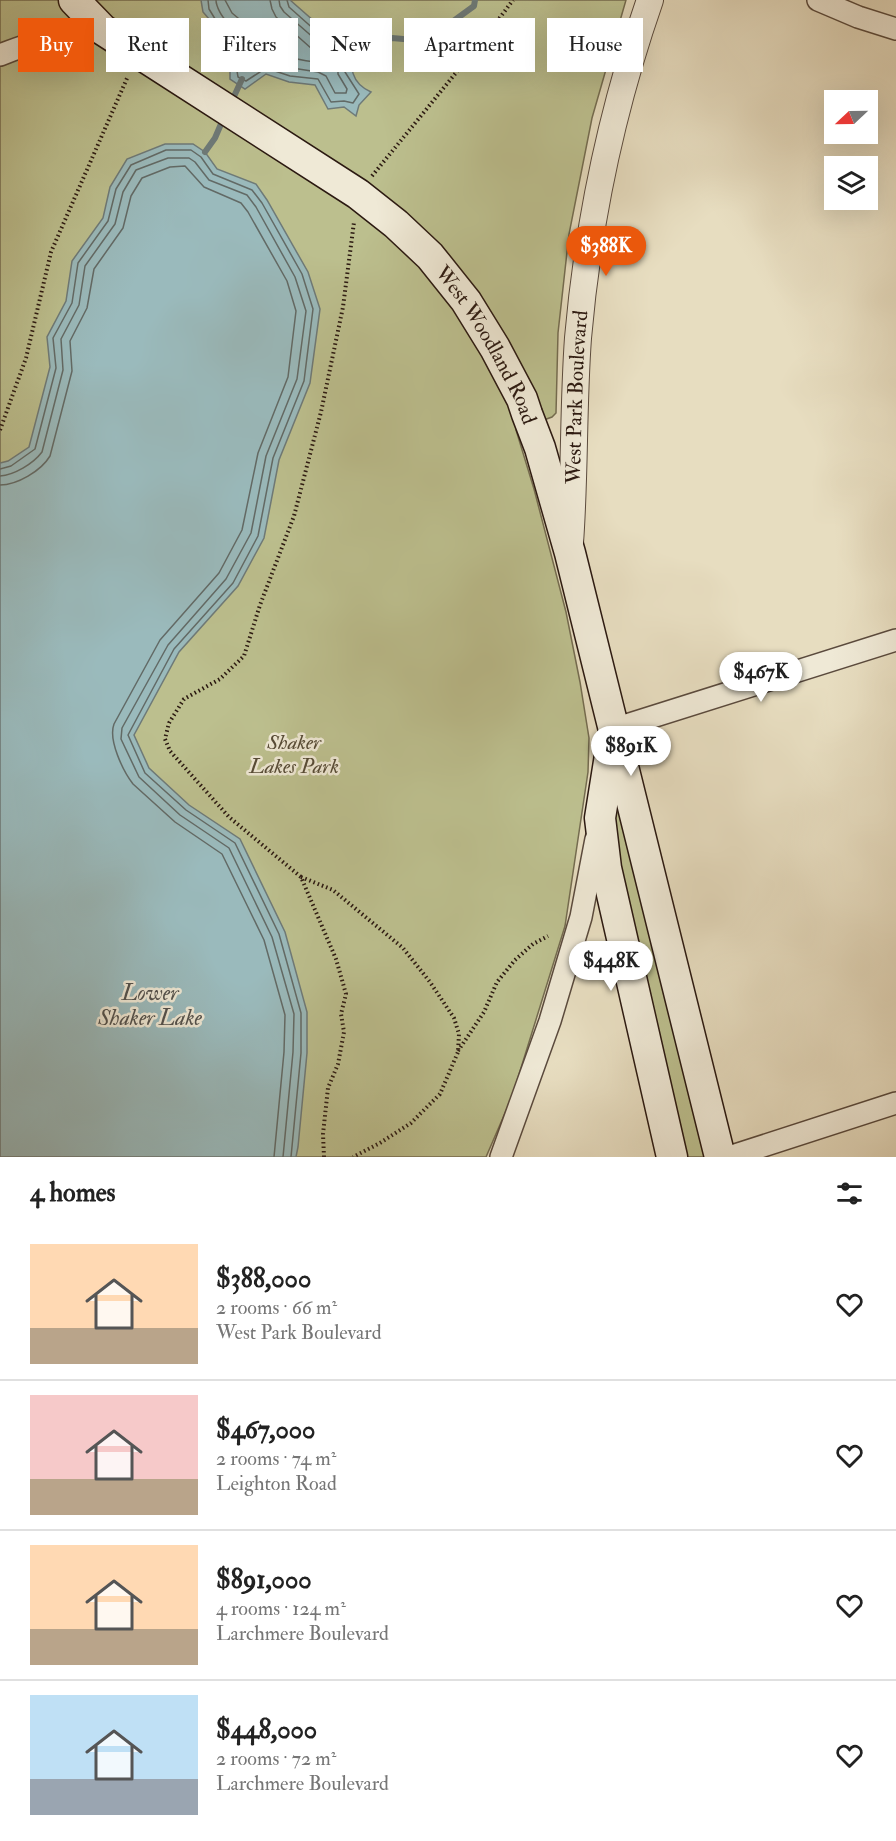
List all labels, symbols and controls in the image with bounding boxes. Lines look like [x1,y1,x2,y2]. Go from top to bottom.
chip: Buy [18,18,94,72]
chip: Rent [106,18,189,72]
chip: Filters [201,18,298,72]
chip: New [310,18,392,72]
chip: Apartment [404,18,535,72]
chip: House [547,18,643,72]
north arrow [824,90,878,144]
map controls [824,90,878,210]
button: layers [824,156,878,210]
pin: $388K [564,226,648,277]
text: $388K [580,233,632,258]
street label: West Woodland Road [428,259,543,429]
street label: West Park Boulevard [560,308,595,485]
pin: $467K [719,652,803,703]
text: $467K [733,659,789,684]
pin: $891K [589,726,673,777]
park label: Shaker Lakes Park [248,729,339,780]
text: $891K [605,733,657,758]
pin: $448K [569,941,653,992]
text: $448K [583,948,639,973]
water label: Lower Shaker Lake [97,979,203,1032]
text: 4 homes [30,1177,116,1209]
icon: filters [833,1177,866,1210]
text: $388,000 [216,1263,311,1295]
icon: home [78,1268,150,1340]
icon: heart [833,1288,866,1321]
text: 2 rooms · 66 m² [216,1295,337,1320]
text: West Park Boulevard [216,1320,382,1345]
text: $467,000 [216,1414,315,1446]
icon: home [78,1419,150,1491]
icon: heart [833,1439,866,1472]
text: 2 rooms · 74 m² [216,1446,337,1471]
text: Leighton Road [216,1471,337,1496]
text: $891,000 [216,1564,312,1596]
icon: home [78,1569,150,1641]
icon: heart [833,1589,866,1622]
text: 4 rooms · 124 m² [216,1596,346,1621]
text: Larchmere Boulevard [216,1621,389,1646]
text: $448,000 [216,1714,317,1746]
icon: home [78,1719,150,1791]
icon: heart [833,1739,866,1772]
text: 2 rooms · 72 m² [216,1746,336,1771]
text: Larchmere Boulevard [216,1771,389,1796]

